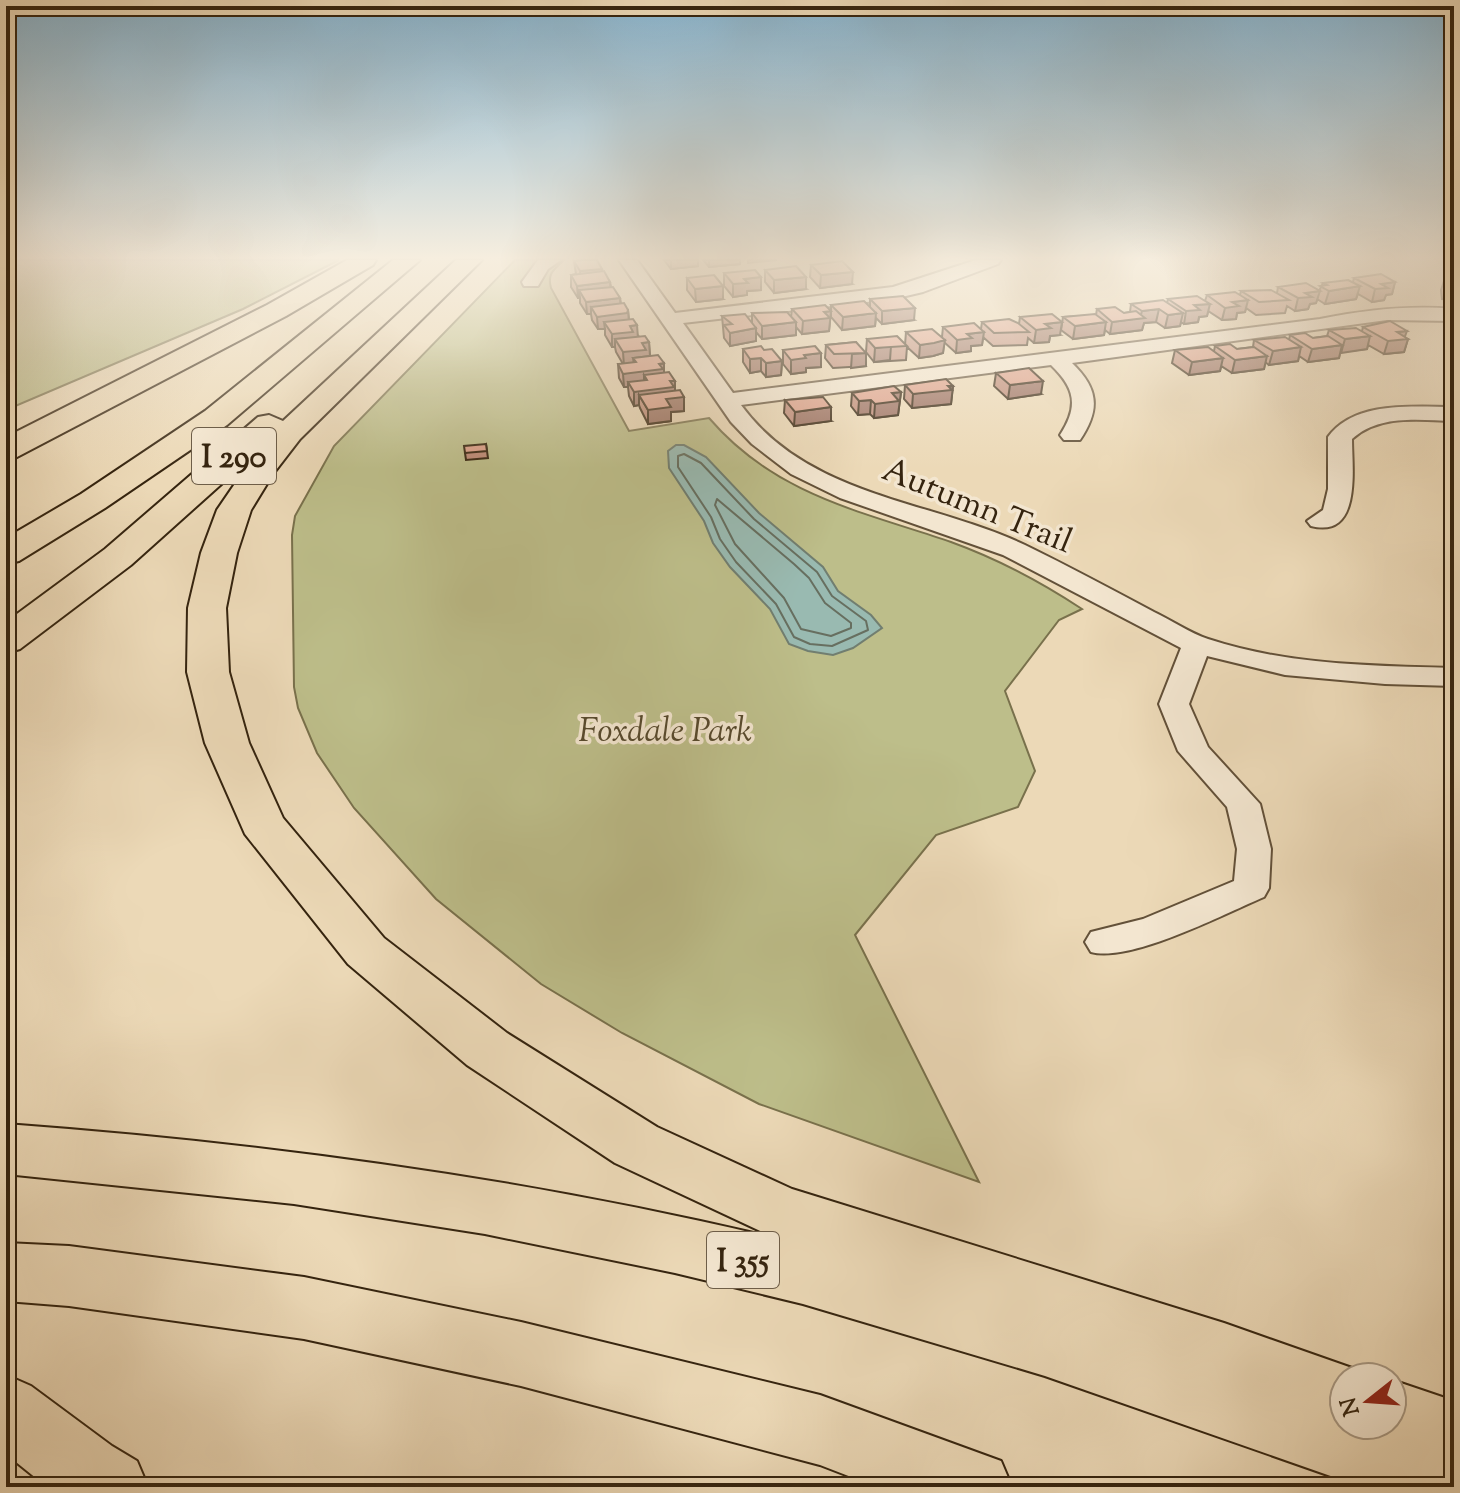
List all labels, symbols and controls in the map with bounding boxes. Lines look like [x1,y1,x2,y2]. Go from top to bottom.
road number: I 290 [192,428,276,484]
street label: Autumn Trail [874,447,1079,568]
park label: Foxdale Park [578,708,752,757]
road number: I 355 [707,1232,779,1288]
north arrow [1328,1361,1408,1441]
text: N [1334,1392,1370,1419]

